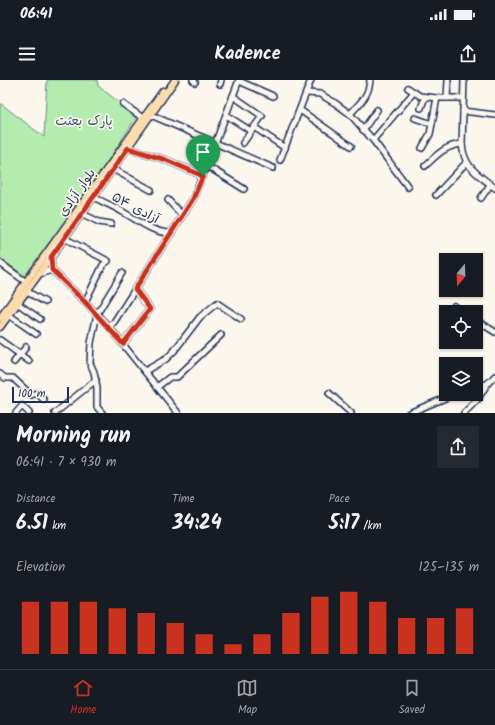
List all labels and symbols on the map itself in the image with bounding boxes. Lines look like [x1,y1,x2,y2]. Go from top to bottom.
park label: پارک بعثت [55,111,113,132]
pin [186,135,220,176]
street label: بلوار آزادی [53,164,102,221]
street label: آزادی ۵۴ [108,187,164,230]
north arrow [439,253,483,297]
scale bar [12,385,69,404]

